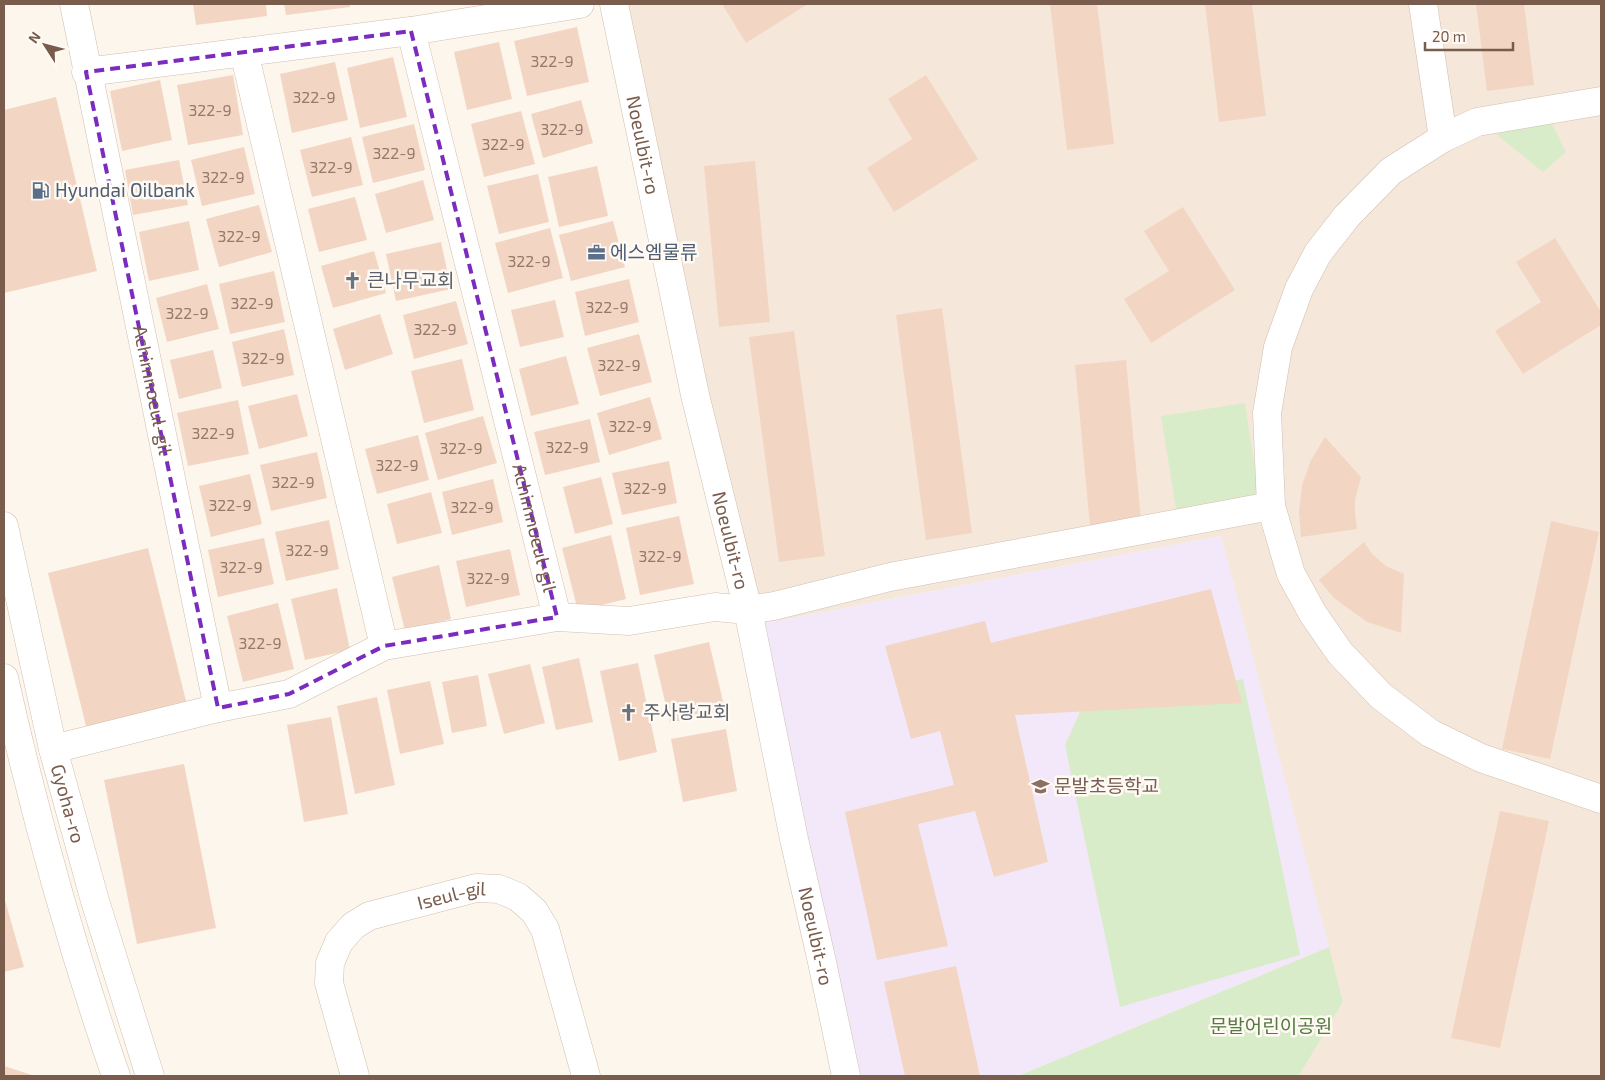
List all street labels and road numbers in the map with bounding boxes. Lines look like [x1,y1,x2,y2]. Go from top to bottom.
street label: Noeulbit-ro [622,93,665,196]
street label: Achimnoeul-gil [129,323,178,457]
street label: Achimnoeul-gil [508,461,562,594]
street label: Noeulbit-ro [708,489,754,592]
street label: Gyoha-ro [47,761,90,846]
street label: Iseul-gil [415,876,487,914]
street label: Noeulbit-ro [794,885,839,987]

